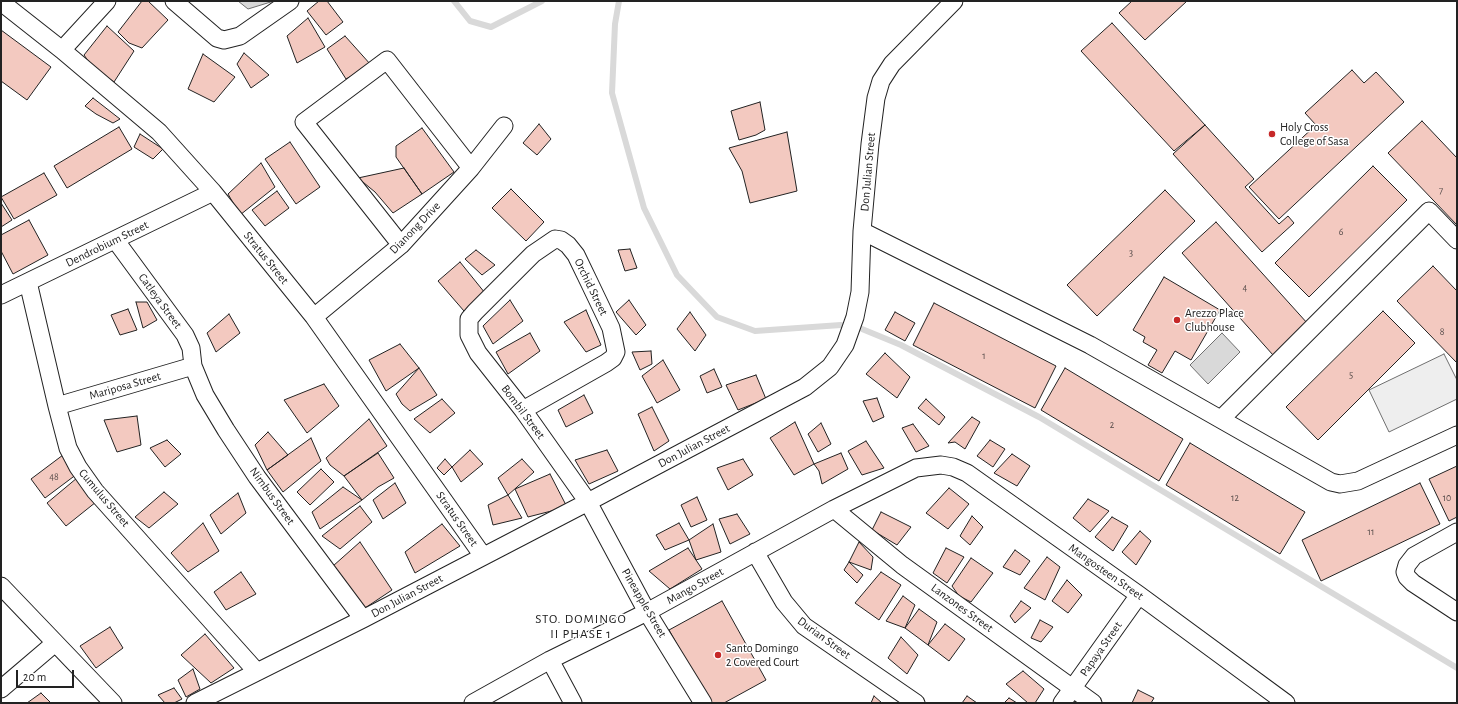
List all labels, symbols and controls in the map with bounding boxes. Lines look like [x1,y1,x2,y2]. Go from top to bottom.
place label: Holy Cross College of Sasa [1280,120,1349,148]
marker: Holy Cross College of Sasa [1267,129,1277,139]
street label: Don Julian Street [857,132,879,212]
house number: 7 [1439,185,1443,197]
street label: Dianong Drive [387,199,443,257]
street label: Dendrobium Street [63,218,151,270]
house number: 6 [1339,226,1343,238]
street label: Stratus Street [240,229,292,287]
house number: 3 [1129,247,1133,259]
street label: Orchid Street [571,256,611,318]
street label: Catleya Street [135,271,185,331]
house number: 4 [1243,282,1247,294]
place label: Arezzo Place Clubhouse [1185,306,1244,334]
marker: Arezzo Place Clubhouse [1172,315,1182,325]
house number: 8 [1440,326,1444,338]
house number: 1 [982,350,986,362]
street label: Mariposa Street [88,369,162,403]
house number: 5 [1349,369,1353,381]
street label: Bombil Street [498,382,548,442]
house number: 2 [1110,419,1114,431]
street label: Don Julian Street [656,421,732,471]
street label: Nimbus Street [246,464,298,528]
street label: Cumulus Street [75,466,133,530]
house number: 48 [49,471,59,483]
street label: Stratus Street [433,489,481,549]
house number: 12 [1231,492,1239,504]
house number: 10 [1443,492,1451,504]
house number: 11 [1368,526,1374,538]
street label: Mangosteen Street [1066,541,1146,603]
street label: Mango Street [664,564,726,608]
street label: Pineapple Street [618,566,670,640]
street label: Don Julian Street [369,571,445,621]
street label: Lanzones Street [928,581,996,635]
district label: STO. DOMINGO II PHASE 1 [535,611,627,642]
street label: Durian Street [795,614,853,662]
street label: Papaya Street [1077,619,1125,679]
place label: Santo Domingo 2 Covered Court [726,641,799,669]
marker: Santo Domingo 2 Covered Court [713,650,723,660]
scale bar [18,662,76,688]
text: 20 m [23,671,46,683]

